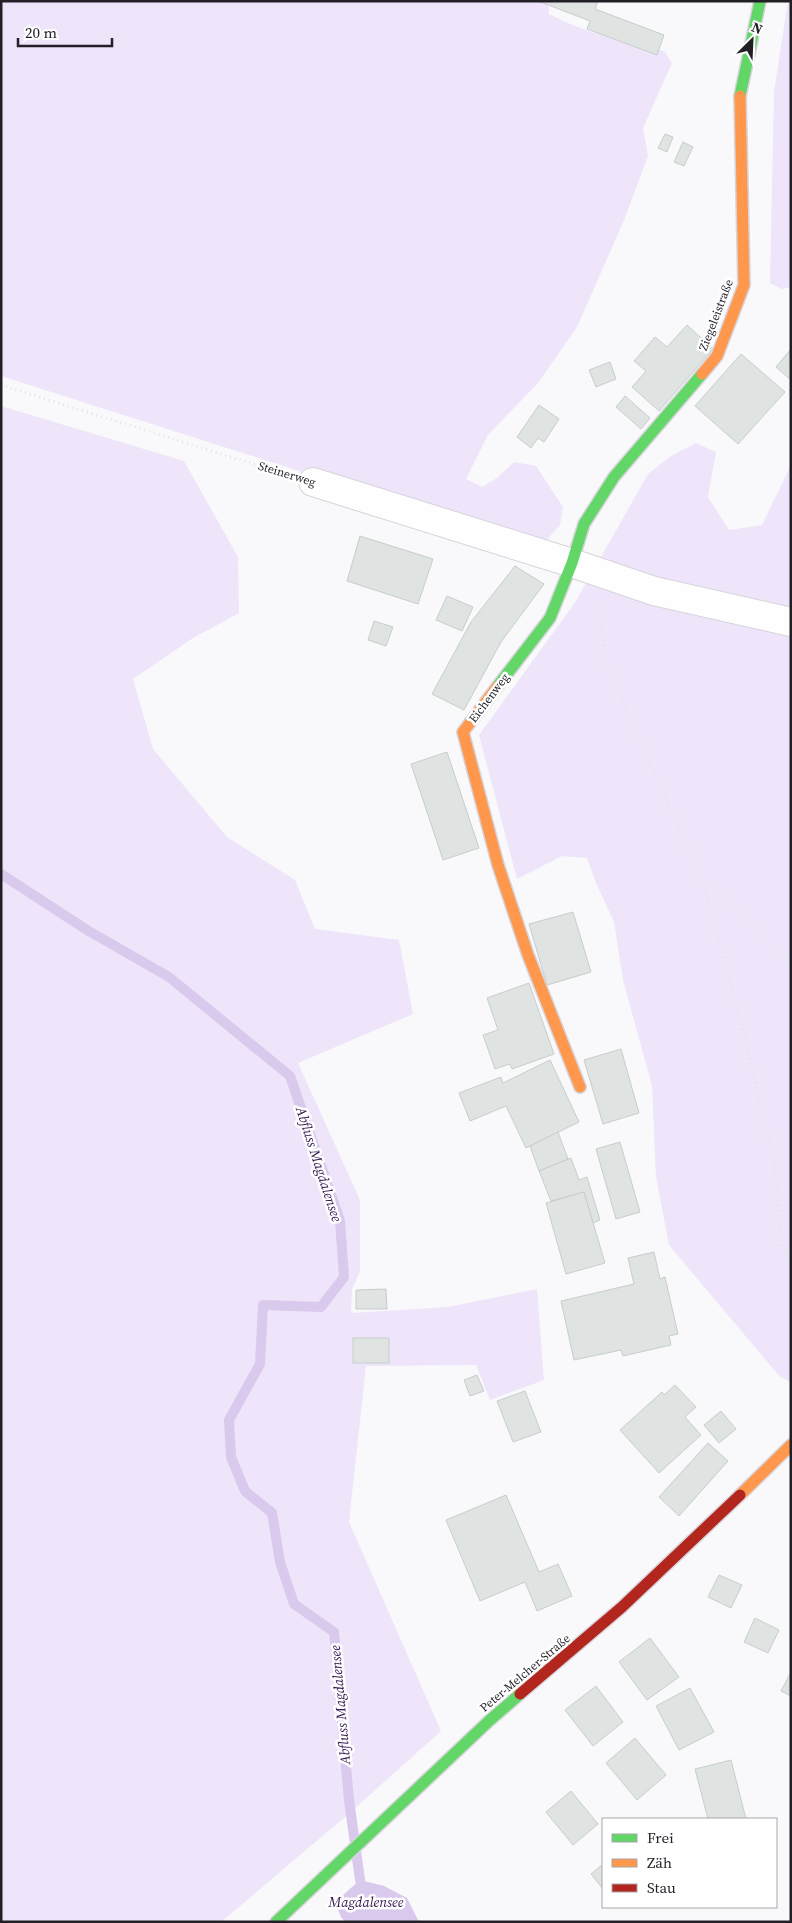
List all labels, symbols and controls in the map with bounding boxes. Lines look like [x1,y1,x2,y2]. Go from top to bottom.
scale bar [18,15,111,47]
north arrow [727,15,777,65]
text: N [749,17,766,39]
text: 20 m [25,22,57,43]
street label: Ziegeleistraße [695,277,737,353]
street label: Steinerweg [256,458,318,490]
street label: Eichenweg [465,670,513,726]
water label: Abfluss Magdalensee [291,1103,347,1224]
street label: Peter-Melcher-Straße [477,1630,573,1716]
water label: Abfluss Magdalensee [325,1644,355,1767]
legend [602,1818,777,1908]
text: Frei [647,1827,674,1848]
text: Zäh [647,1852,672,1873]
text: Stau [647,1877,676,1898]
water label: Magdalensee [328,1892,404,1912]

